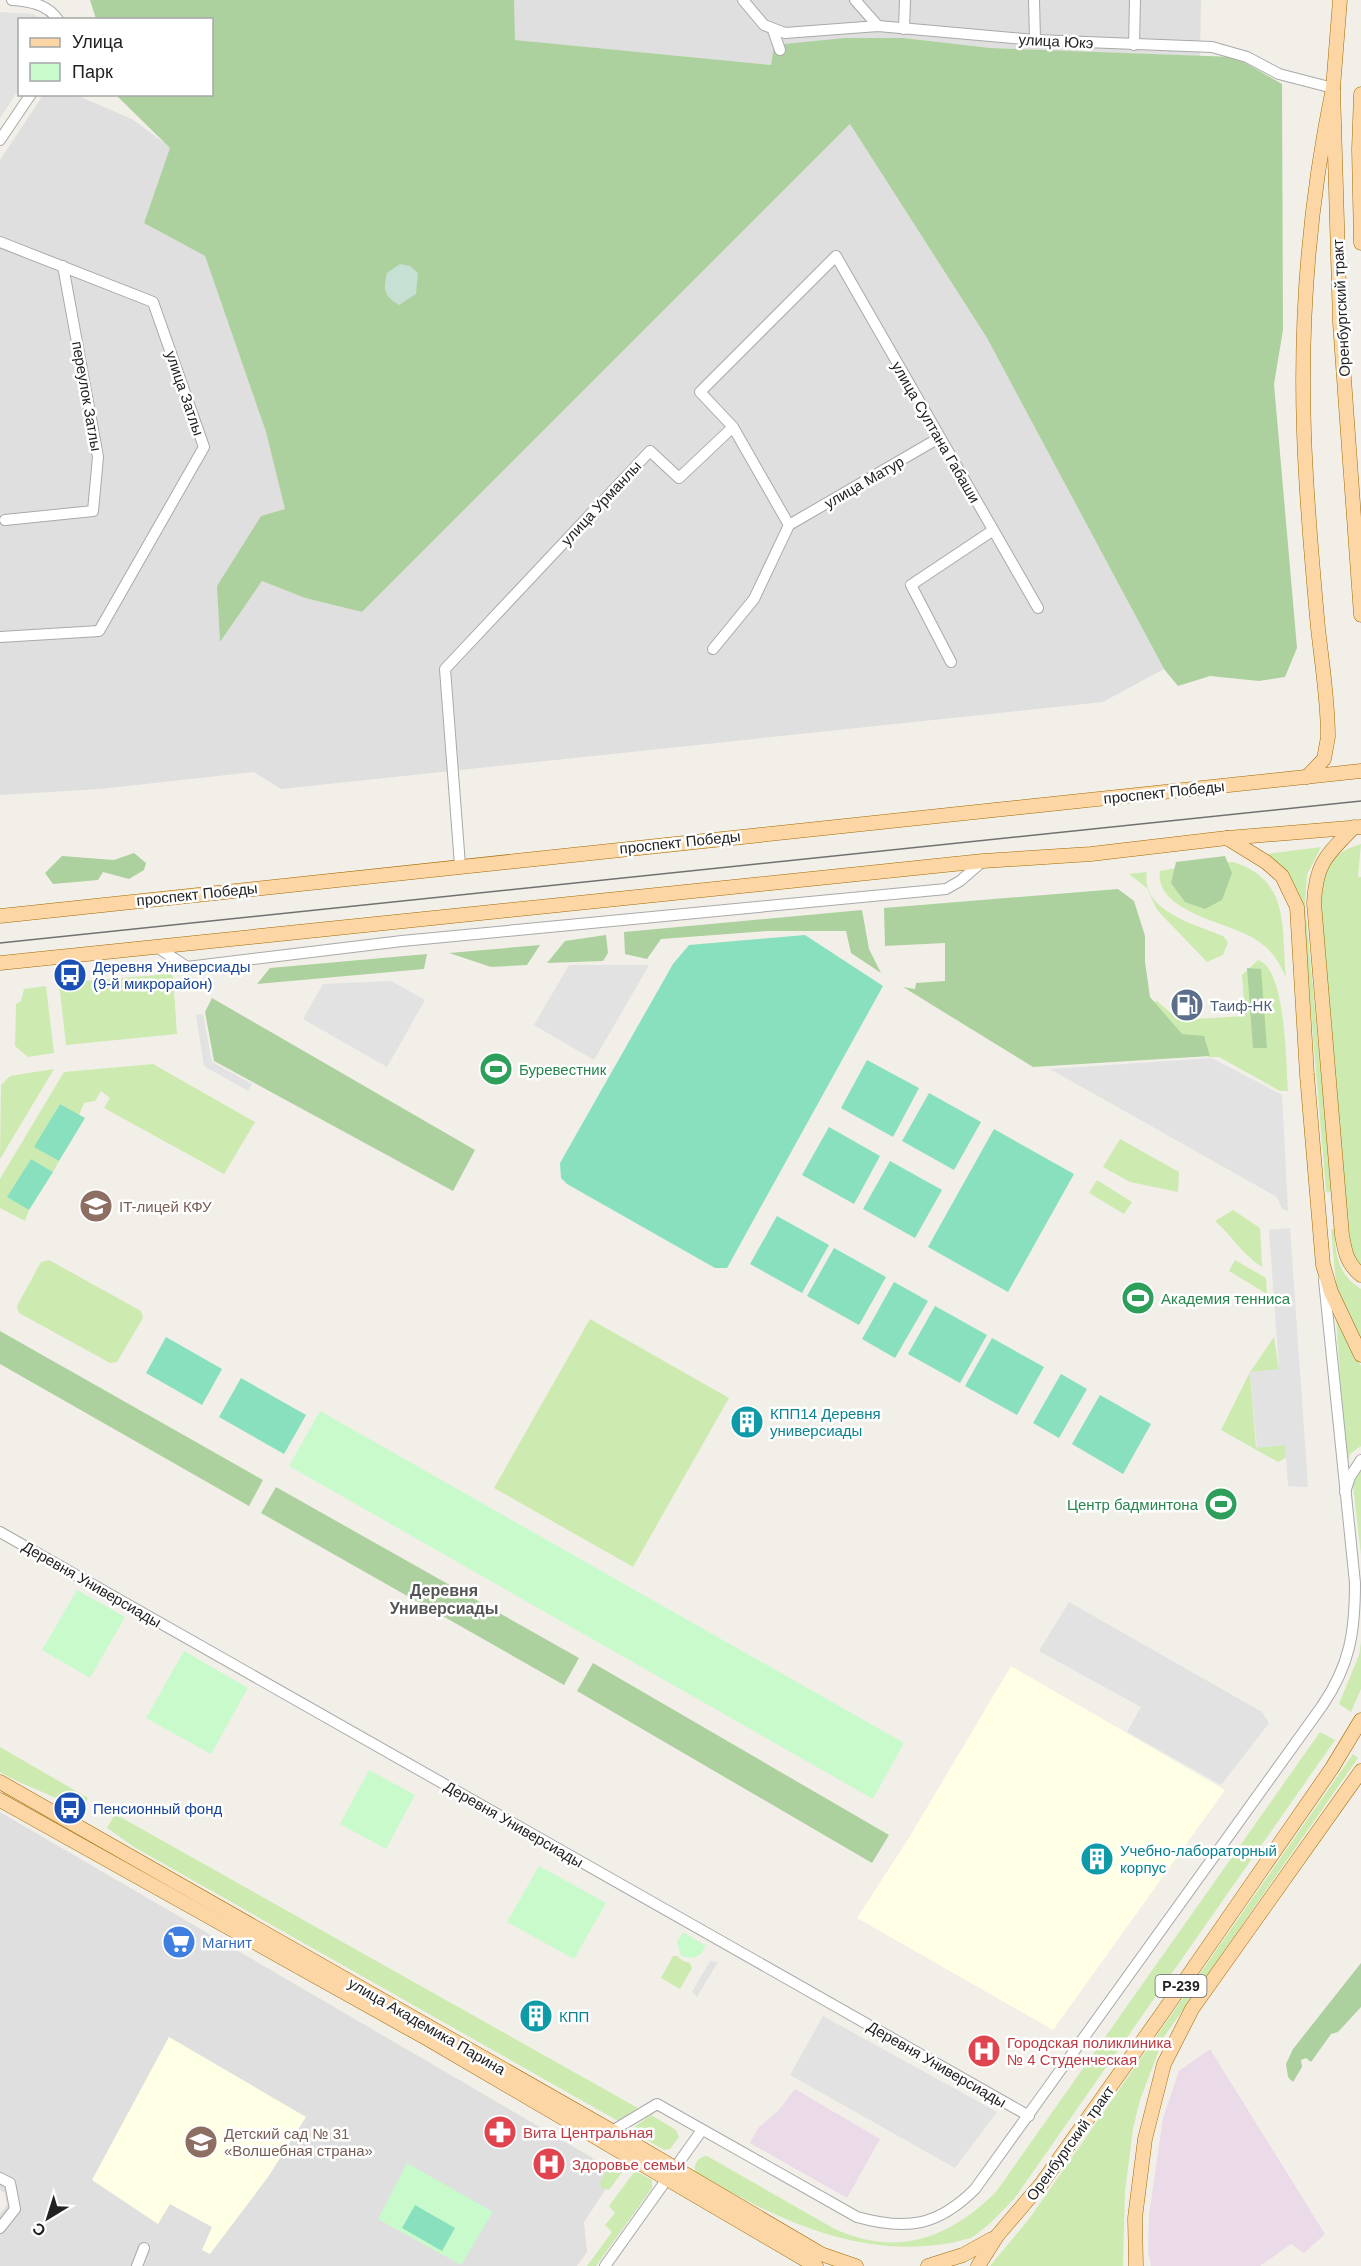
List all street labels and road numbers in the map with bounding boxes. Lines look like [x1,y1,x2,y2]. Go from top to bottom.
street label: улица Юкэ [1018,31,1094,51]
street label: Оренбургский тракт [1329,239,1353,377]
street label: переулок Затлы [69,340,105,452]
street label: улица Затлы [163,348,207,438]
street label: улица Султана Габаши [888,358,984,506]
street label: улица Матур [821,452,907,512]
street label: улица Урманлы [558,457,644,549]
street label: проспект Победы [1103,777,1225,807]
street label: проспект Победы [619,827,741,857]
street label: проспект Победы [136,879,258,909]
street label: Деревня Универсиады [20,1537,164,1631]
street label: Деревня Универсиады [442,1777,586,1871]
street label: улица Академика Парина [346,1974,509,2078]
road number: Р-239 [1156,1975,1206,1997]
street label: Деревня Универсиады [865,2017,1009,2111]
street label: Оренбургский тракт [1023,2082,1117,2204]

